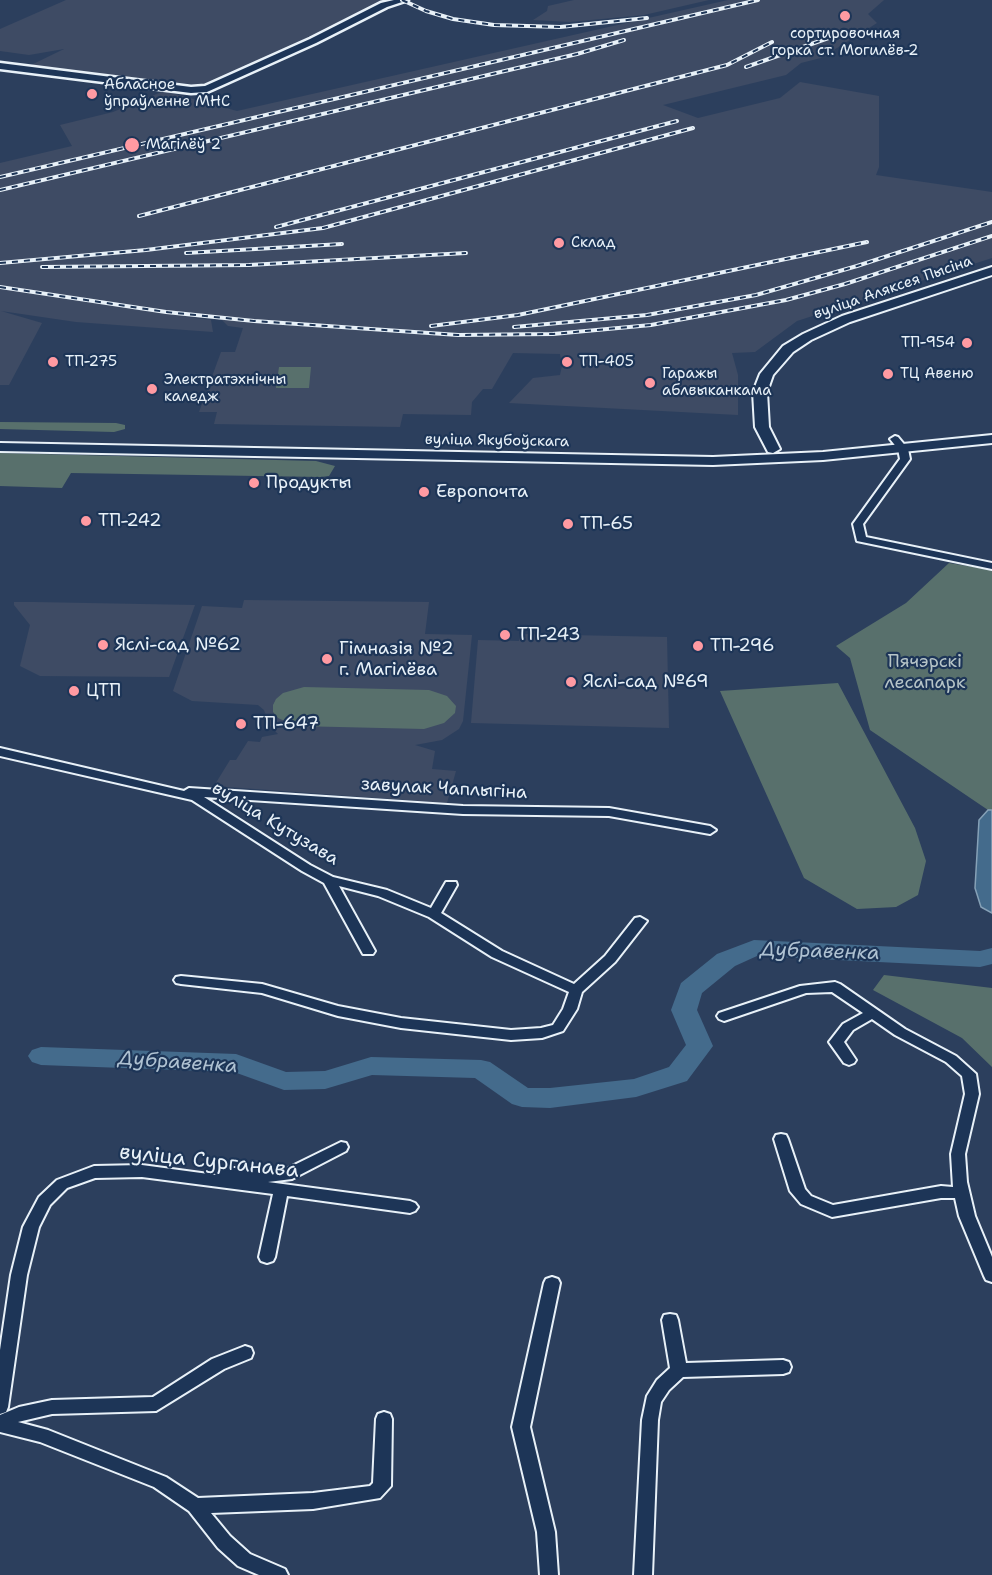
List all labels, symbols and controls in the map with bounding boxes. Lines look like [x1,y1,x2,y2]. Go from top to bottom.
marker: сортировочная горка ст. Могилёв-2 [838,9,852,23]
place label: сортировочная горка ст. Могилёв-2 [771,25,919,60]
place label: Абласное ўпраўленне МНС [104,76,230,111]
marker: Абласное ўпраўленне МНС [85,87,99,101]
marker: Магілёў 2 [123,136,141,154]
place label: Магілёў 2 [146,136,221,154]
place label: Склад [571,234,615,252]
marker: Склад [552,236,566,250]
street label: вуліца Аляксея Пысіна [811,252,975,324]
place label: ТП-954 [901,334,955,352]
marker: ТП-954 [960,336,974,350]
place label: ТП-275 [65,353,117,371]
place label: ТП-405 [579,353,634,371]
marker: ТП-275 [46,355,60,369]
marker: ТП-405 [560,355,574,369]
place label: Гаражы аблвыканкама [662,365,772,400]
place label: ТЦ Авеню [900,365,974,383]
marker: ТЦ Авеню [881,367,895,381]
place label: Электратэхнічны каледж [164,371,286,406]
marker: Гаражы аблвыканкама [643,376,657,390]
marker: Электратэхнічны каледж [145,382,159,396]
street label: вуліца Якубоўскага [425,431,569,451]
place label: Продукты [266,472,352,494]
marker: Продукты [247,476,261,490]
place label: Европочта [436,481,528,503]
marker: Европочта [417,485,431,499]
place label: ТП-242 [98,510,162,532]
place label: ТП-65 [580,513,633,535]
marker: ТП-242 [79,514,93,528]
marker: ТП-65 [561,517,575,531]
place label: ТП-243 [517,624,581,646]
marker: ТП-243 [498,628,512,642]
place label: Яслі-сад №62 [115,634,241,656]
place label: ТП-296 [710,635,775,657]
marker: Яслі-сад №62 [96,638,110,652]
place label: Гімназія №2 г. Магілёва [339,638,453,680]
marker: ТП-296 [691,639,705,653]
park label: Пячэрскі лесапарк [885,651,965,694]
marker: Гімназія №2 г. Магілёва [320,652,334,666]
place label: Яслі-сад №69 [583,671,709,693]
marker: Яслі-сад №69 [564,675,578,689]
place label: ЦТП [86,680,121,702]
marker: ЦТП [67,684,81,698]
place label: ТП-647 [253,713,319,735]
marker: ТП-647 [234,717,248,731]
street label: завулак Чаплыгіна [360,774,528,804]
street label: вуліца Кутузава [208,778,342,870]
water label: Дубравенка [760,938,880,966]
water label: Дубравенка [118,1047,238,1079]
street label: вуліца Сурганава [118,1140,300,1184]

